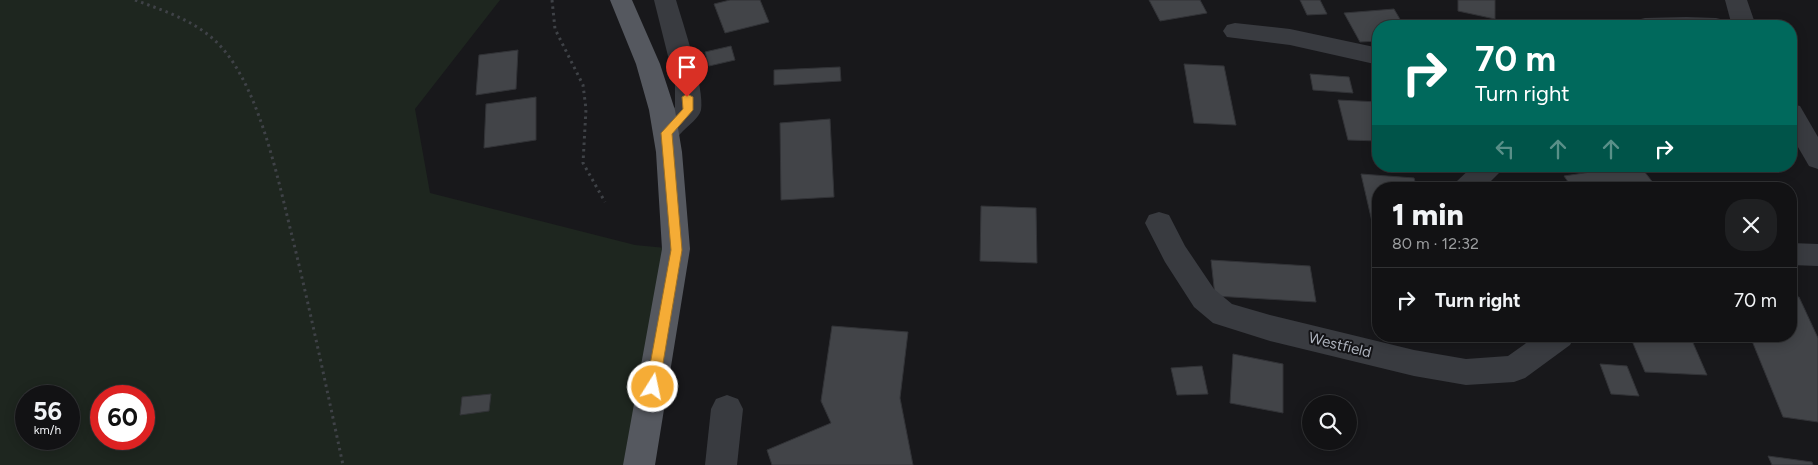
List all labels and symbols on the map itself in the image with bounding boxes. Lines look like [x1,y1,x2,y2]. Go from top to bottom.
pin [666,46,708,97]
street label: Westfield [1307,329,1373,361]
position arrow [626,360,678,412]
speed limit sign: 60 [90,385,155,450]

